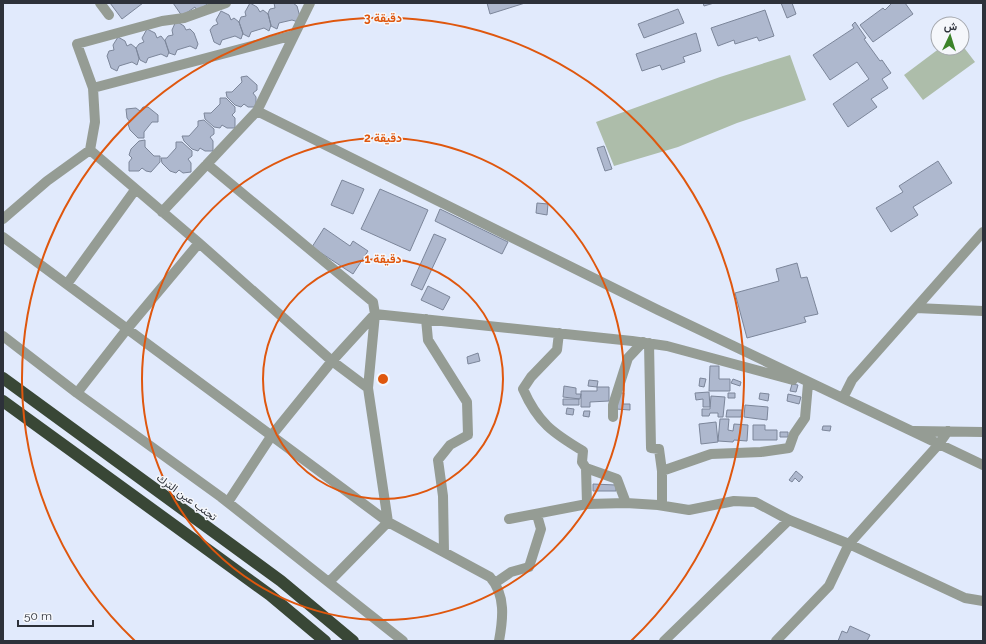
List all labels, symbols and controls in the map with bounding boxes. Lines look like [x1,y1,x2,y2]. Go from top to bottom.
text: 3 دقيقة [364,11,402,25]
north arrow [930,16,970,56]
text: ش [944,20,958,33]
text: 2 دقيقة [364,131,402,145]
text: 1 دقيقة [364,252,402,266]
centre of rings [376,372,390,386]
street label: تجنب عين الترك [154,471,220,524]
scale bar [18,602,93,628]
text: 50 m [24,609,52,623]

